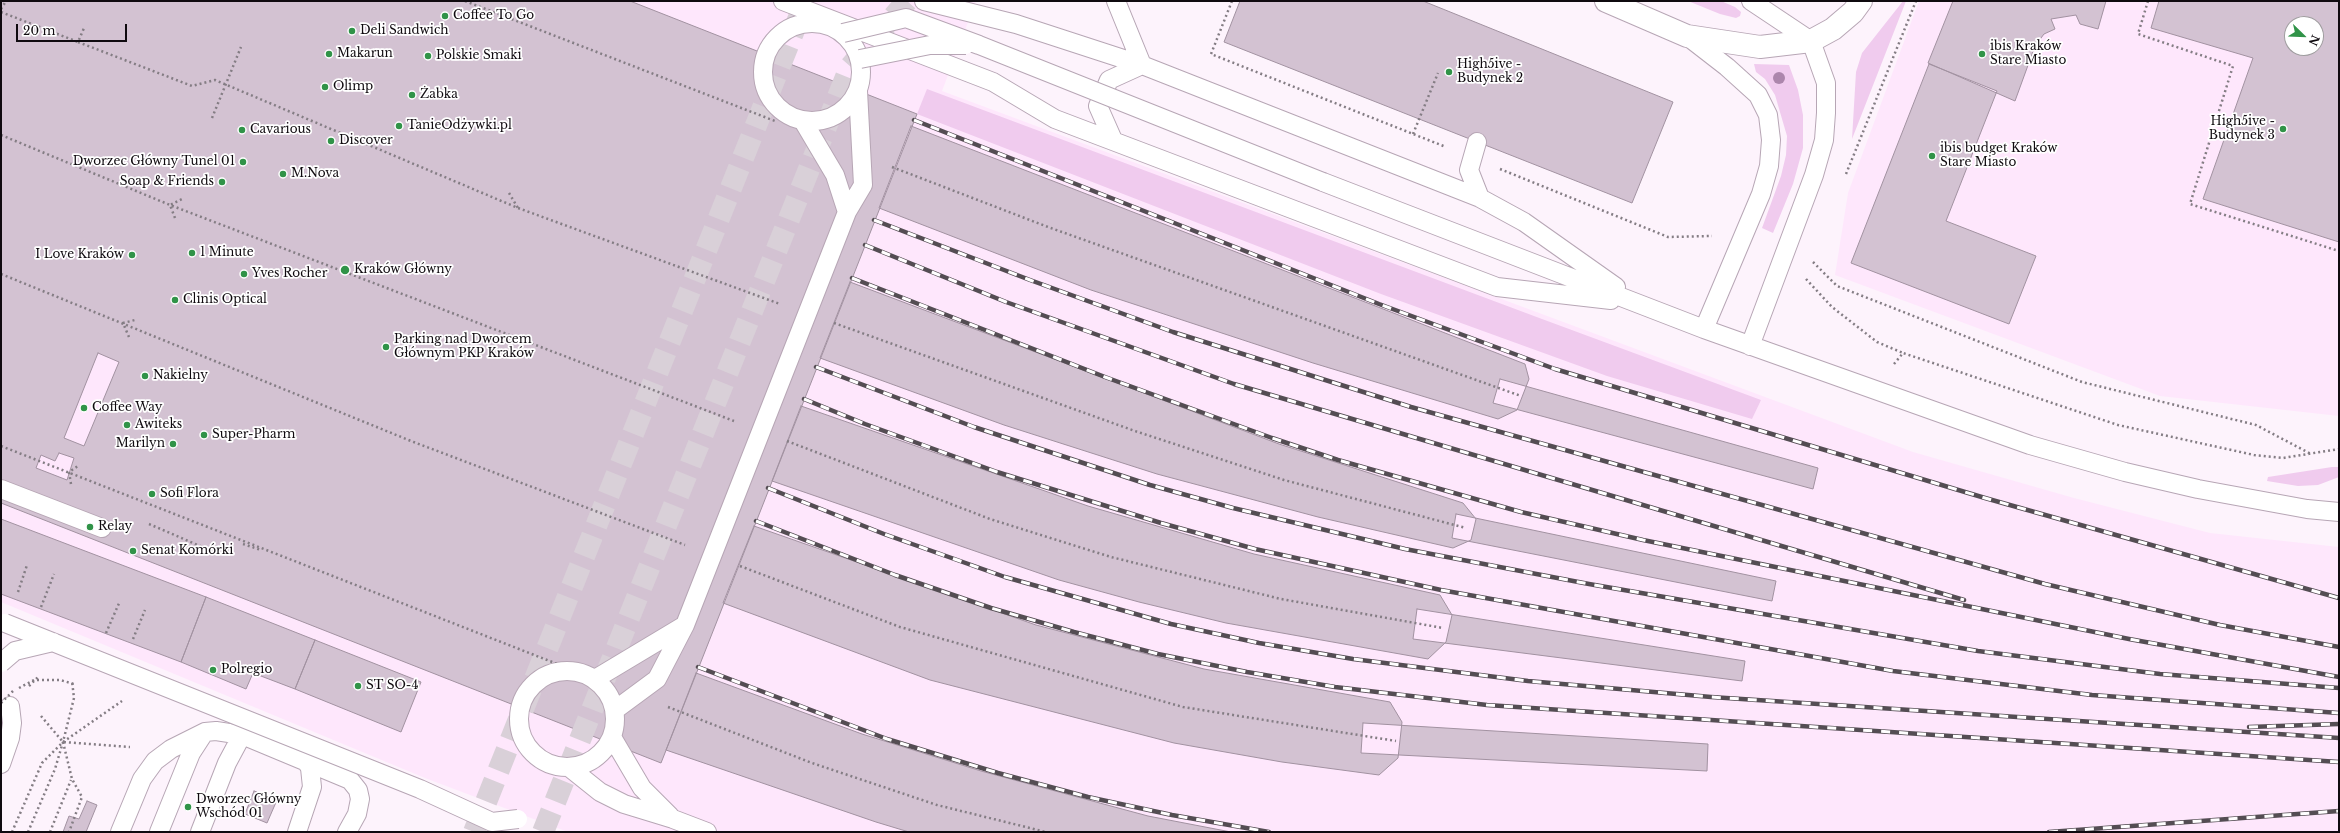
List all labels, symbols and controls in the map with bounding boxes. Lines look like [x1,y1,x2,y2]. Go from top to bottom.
place label: Coffee To Go [453,9,534,23]
marker: Coffee To Go [440,11,450,21]
scale bar [18,16,129,42]
north arrow [2284,16,2324,56]
text: 20 m [23,23,55,38]
place label: Deli Sandwich [360,24,449,38]
marker: Deli Sandwich [347,26,357,36]
text: N [2306,33,2323,48]
place label: ibis Kraków Stare Miasto [1990,40,2066,68]
place label: Makarun [337,47,393,61]
marker: Makarun [324,49,334,59]
place label: Polskie Smaki [436,49,522,63]
marker: ibis Kraków Stare Miasto [1977,49,1987,59]
marker: Polskie Smaki [423,51,433,61]
place label: High5ive - Budynek 2 [1457,58,1523,86]
marker: High5ive - Budynek 2 [1444,67,1454,77]
place label: Olimp [333,80,373,94]
marker: Olimp [320,82,330,92]
place label: Żabka [420,88,458,102]
marker: Żabka [407,90,417,100]
place label: High5ive - Budynek 3 [2209,115,2275,143]
place label: TanieOdżywki.pl [407,119,512,133]
marker: TanieOdżywki.pl [394,121,404,131]
place label: Cavarious [250,123,311,137]
marker: High5ive - Budynek 3 [2278,124,2288,134]
marker: Cavarious [237,125,247,135]
place label: Discover [339,134,393,148]
marker: Discover [326,136,336,146]
place label: ibis budget Kraków Stare Miasto [1940,142,2057,170]
marker: ibis budget Kraków Stare Miasto [1927,151,1937,161]
place label: Dworzec Główny Tunel 01 [73,155,235,169]
marker: Dworzec Główny Tunel 01 [238,157,248,167]
place label: M.Nova [291,167,339,181]
marker: M.Nova [278,169,288,179]
place label: Soap & Friends [120,175,214,189]
marker: Soap & Friends [217,177,227,187]
place label: 1 Minute [200,246,254,260]
place label: I Love Kraków [35,248,124,262]
marker: 1 Minute [187,248,197,258]
marker: I Love Kraków [127,250,137,260]
place label: Kraków Główny [354,263,452,277]
marker: Kraków Główny [339,264,351,276]
place label: Yves Rocher [252,267,327,281]
marker: Yves Rocher [239,269,249,279]
place label: Clinis Optical [183,293,267,307]
marker: Clinis Optical [170,295,180,305]
place label: Parking nad Dworcem Głównym PKP Kraków [394,333,534,361]
marker: Parking nad Dworcem Głównym PKP Kraków [381,342,391,352]
place label: Nakielny [153,369,208,383]
marker: Nakielny [140,371,150,381]
place label: Coffee Way [92,401,162,415]
marker: Coffee Way [79,403,89,413]
place label: Awiteks [135,418,182,432]
marker: Awiteks [122,420,132,430]
place label: Super-Pharm [212,428,295,442]
marker: Super-Pharm [199,430,209,440]
place label: Marilyn [116,437,165,451]
marker: Marilyn [168,439,178,449]
place label: Sofi Flora [160,487,219,501]
marker: Sofi Flora [147,489,157,499]
place label: Relay [98,520,132,534]
marker: Relay [85,522,95,532]
place label: Senat Komórki [141,544,233,558]
marker: Senat Komórki [128,546,138,556]
place label: Polregio [221,663,272,677]
marker: Polregio [208,665,218,675]
place label: ST SO-4 [366,679,418,693]
marker: ST SO-4 [353,681,363,691]
place label: Dworzec Główny Wschód 01 [196,793,302,821]
marker: Dworzec Główny Wschód 01 [183,802,193,812]

